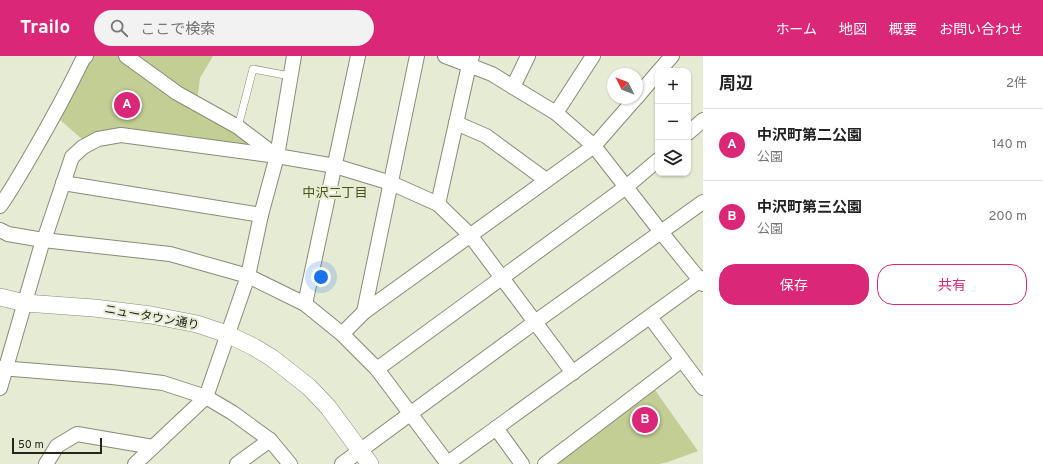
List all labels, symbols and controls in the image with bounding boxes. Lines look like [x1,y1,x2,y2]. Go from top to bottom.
search box [94,10,374,46]
text: Trailo [20,16,70,40]
icon: search [108,17,130,39]
text: ここで検索 [140,21,215,40]
text: ホーム [775,22,817,39]
text: 地図 [839,22,867,39]
text: 概要 [889,22,917,39]
text: お問い合わせ [939,22,1023,39]
north arrow [607,68,643,104]
map controls [655,68,691,176]
button: + [655,68,691,104]
text: 周辺 [719,74,753,96]
text: 2件 [1006,76,1027,92]
pin: A [114,90,140,120]
button: − [655,104,691,140]
text: 中沢町第二公園 [757,127,862,146]
text: A [727,137,737,153]
text: 140 m [992,137,1027,153]
button: layers [655,140,691,176]
text: 公園 [757,150,783,166]
district label: 中沢二丁目 [302,186,368,202]
text: 中沢町第三公園 [757,199,862,218]
text: B [728,209,736,225]
text: 200 m [988,209,1027,225]
text: 公園 [757,222,783,238]
button: 保存 [719,264,869,305]
button: 共有 [877,264,1027,305]
your location [311,267,331,287]
street label: ニュータウン通り [103,302,200,334]
pin: B [632,405,658,435]
scale bar [12,436,102,455]
text: 50 m [18,438,44,452]

